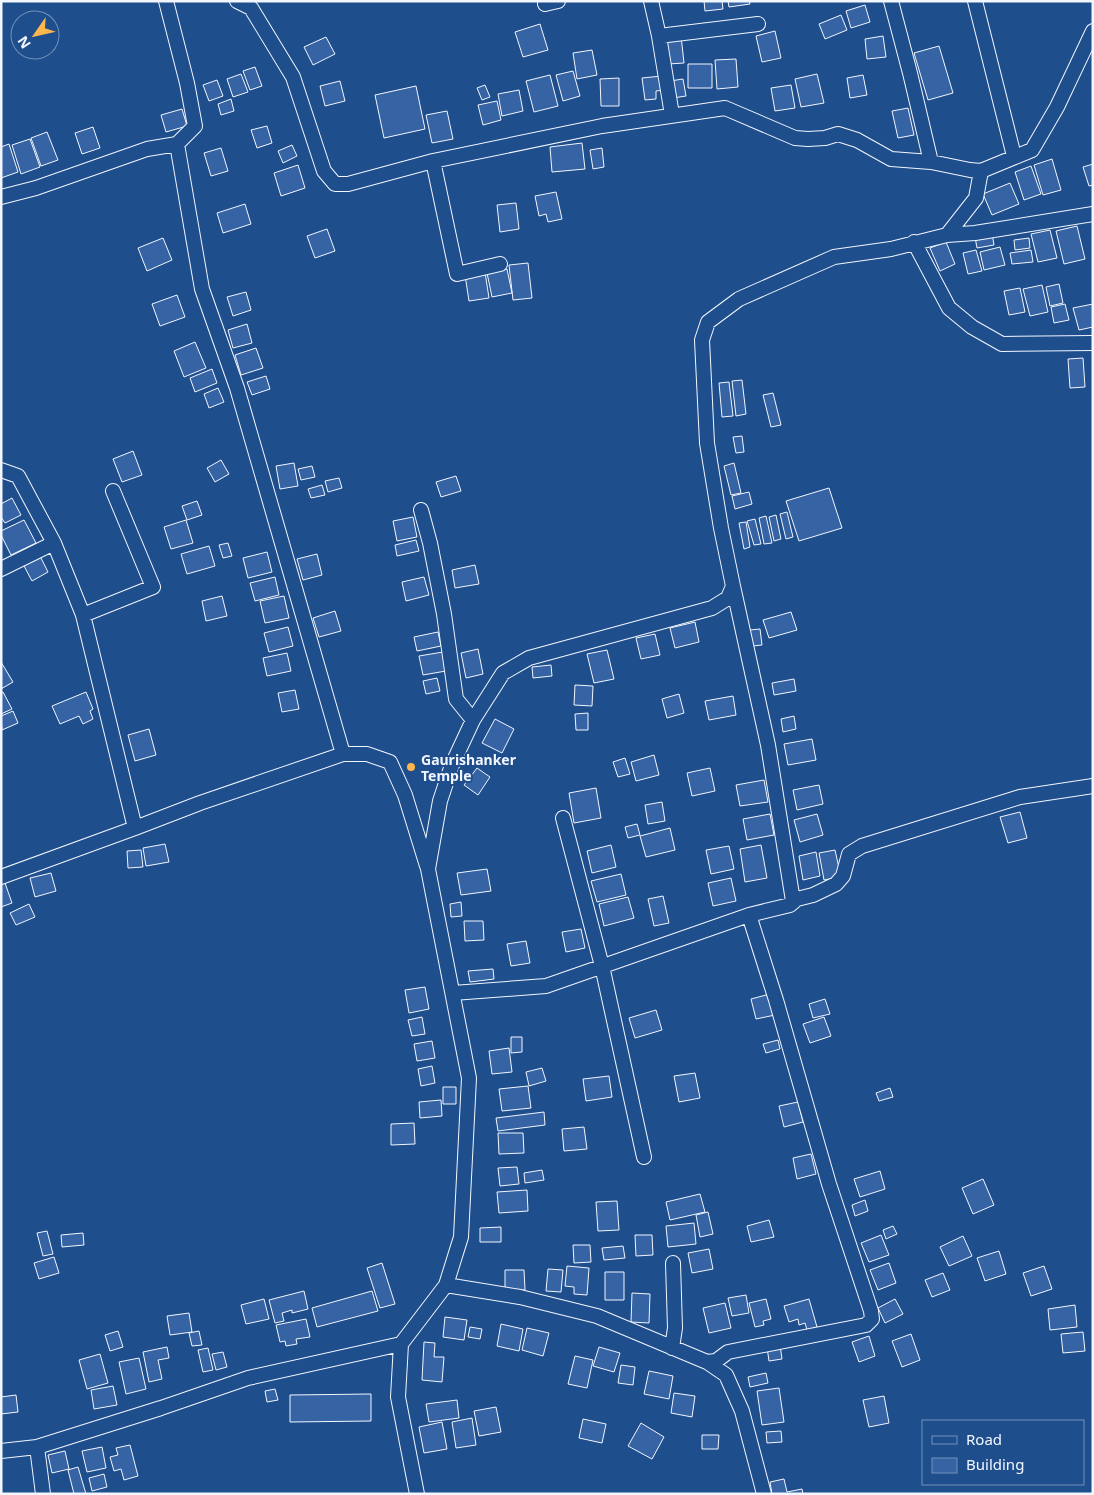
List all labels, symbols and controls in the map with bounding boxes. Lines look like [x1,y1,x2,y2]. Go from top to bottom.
north arrow [10,10,60,60]
text: N [13,33,35,53]
place label: Gaurishanker Temple [421,750,517,785]
marker: Gaurishanker Temple [405,761,417,773]
legend [922,1420,1084,1485]
text: Road [966,1429,1002,1449]
text: Building [966,1454,1024,1474]

